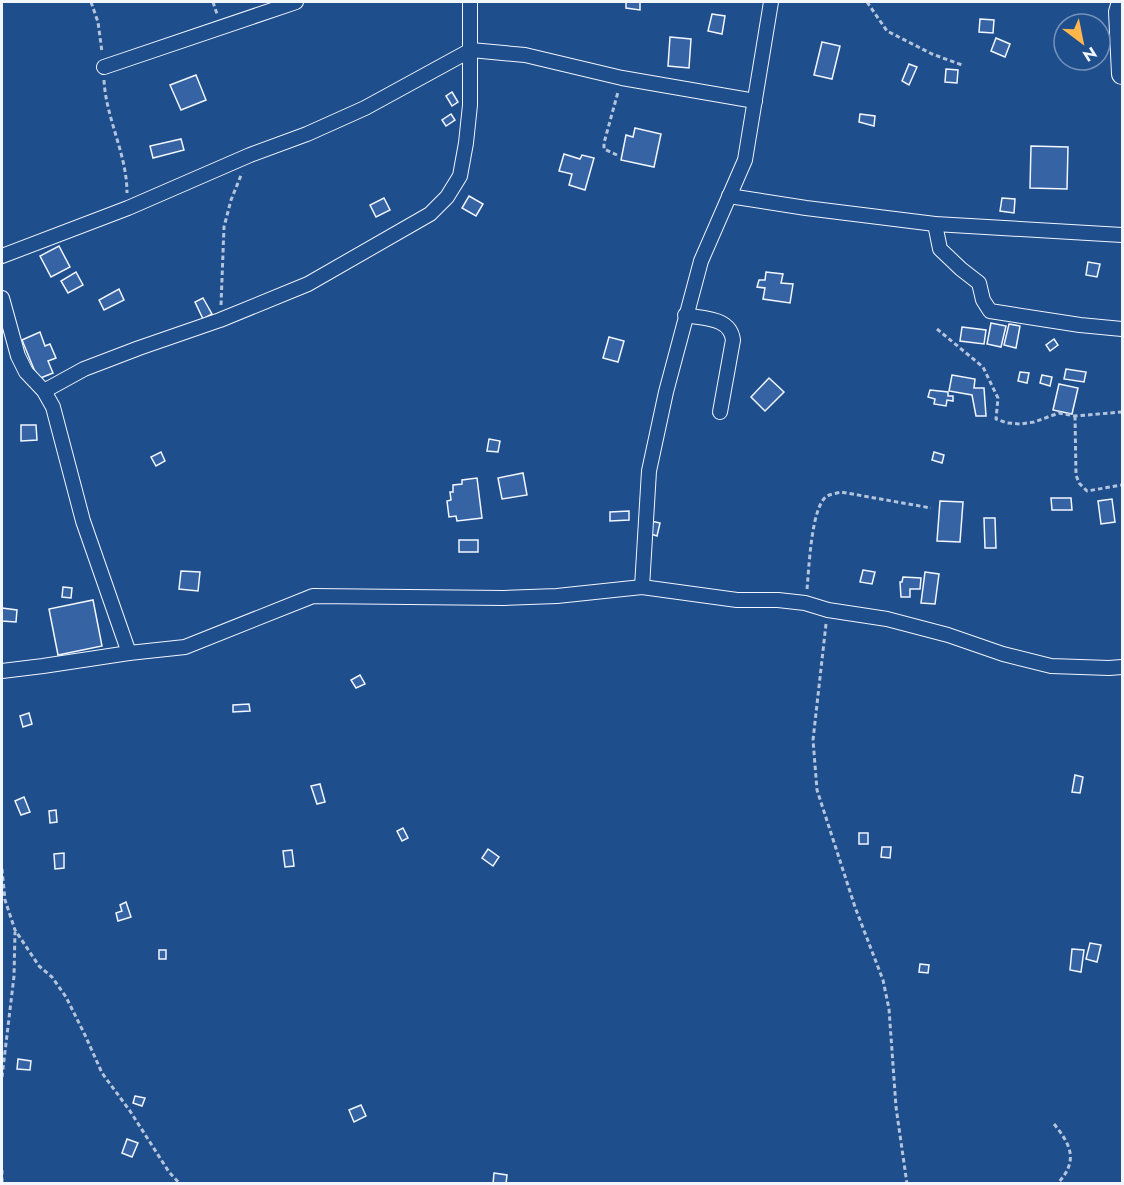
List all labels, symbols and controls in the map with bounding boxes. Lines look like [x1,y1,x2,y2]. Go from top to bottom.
north arrow [1052,12,1112,72]
text: N [1078,41,1101,67]

